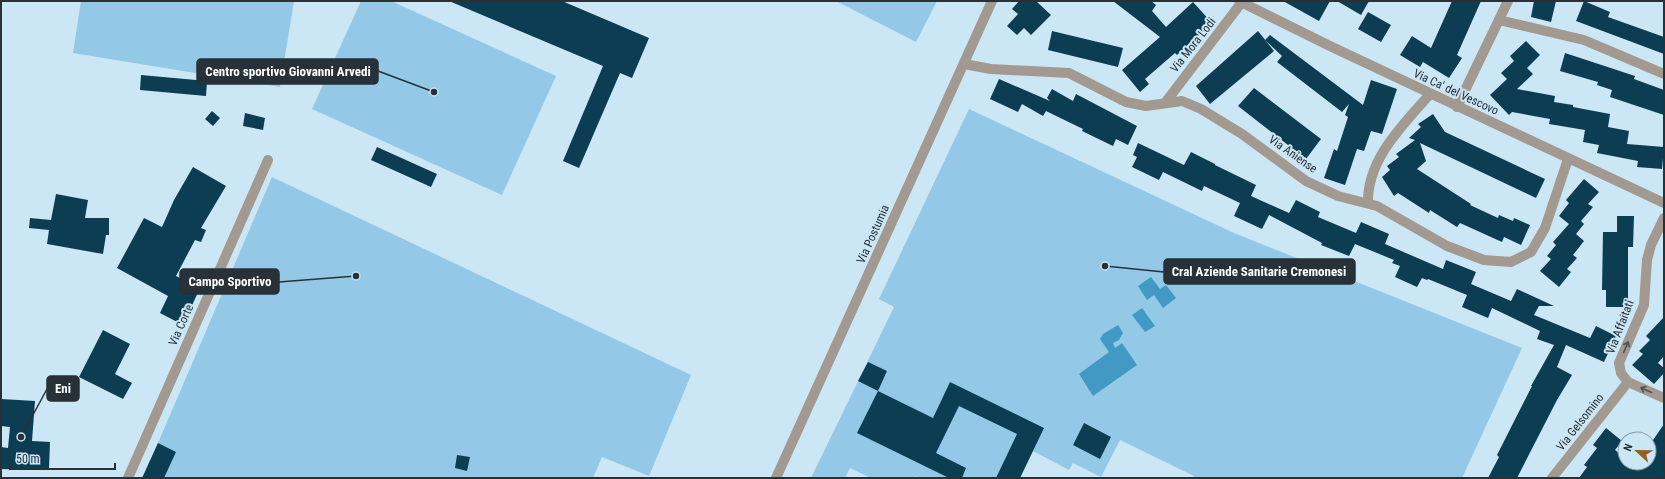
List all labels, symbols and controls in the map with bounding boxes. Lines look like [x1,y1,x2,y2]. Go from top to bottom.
street label: Via Mora Lodi [1167,15,1219,75]
callout: Centro sportivo Giovanni Arvedi [197,59,378,84]
text: Centro sportivo Giovanni Arvedi [205,64,371,79]
street label: Via Ca' del Vescovo [1411,66,1501,118]
street label: Via Aniense [1266,132,1320,176]
street label: Via Postumia [854,202,892,266]
callout: Cral Aziende Sanitarie Cremonesi [1164,259,1355,284]
text: Cral Aziende Sanitarie Cremonesi [1172,264,1346,279]
callout: Campo Sportivo [180,269,279,294]
text: Campo Sportivo [188,274,272,289]
street label: Via Affaitati [1603,298,1637,356]
street label: Via Corte [166,302,196,348]
one-way arrow [1622,341,1630,353]
callout: Eni [47,376,79,401]
text: Eni [55,381,71,396]
one-way arrow [1640,386,1652,394]
street label: Via Gelsomino [1553,391,1607,453]
north arrow [1617,431,1657,471]
text: N [1621,442,1636,453]
scale bar [10,445,115,471]
text: 50 m [16,452,40,466]

